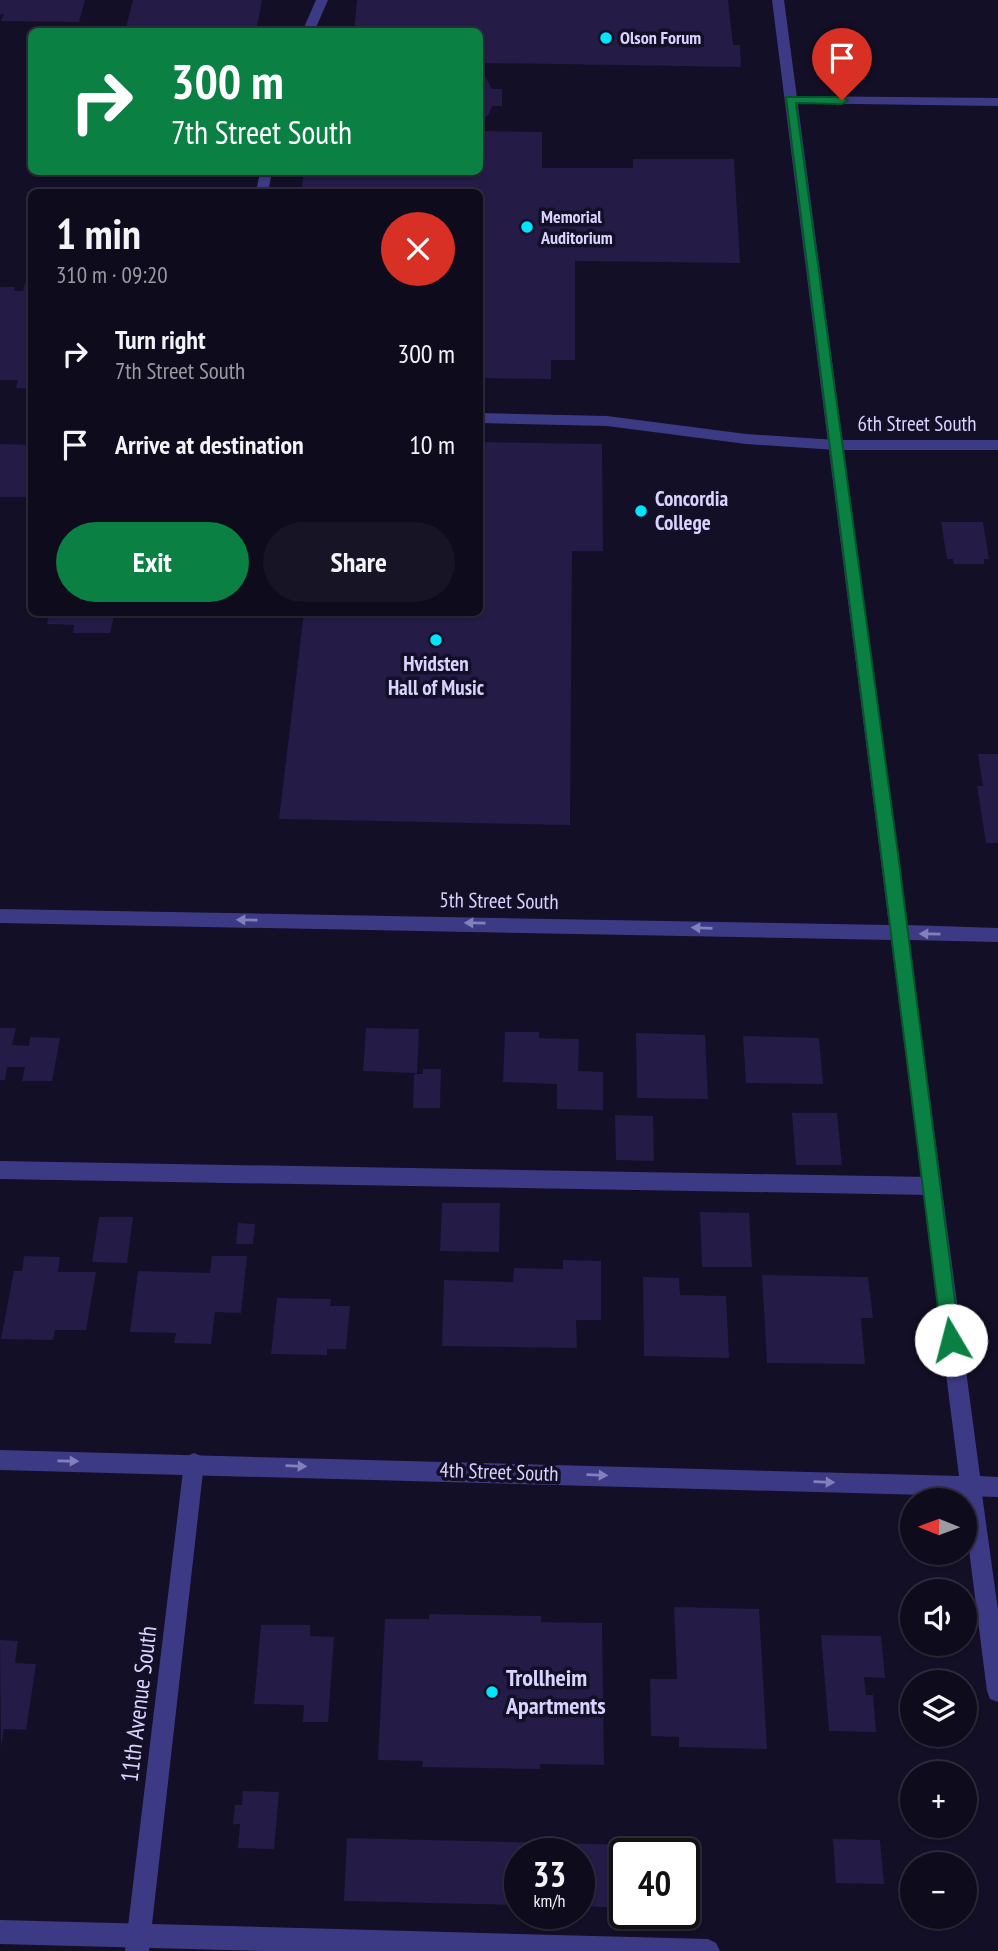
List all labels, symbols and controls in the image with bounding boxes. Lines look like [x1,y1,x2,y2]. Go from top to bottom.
place label: Olson Forum [620,26,701,49]
pin [812,28,872,100]
marker: Olson Forum [598,30,614,46]
icon: arrive [823,39,861,77]
text: 300 m [171,49,284,113]
icon: right [56,56,147,147]
text: 7th Street South [171,111,352,153]
place label: Memorial Auditorium [540,205,613,249]
text: 1 min [56,206,141,261]
button: close [381,212,455,286]
marker: Memorial Auditorium [519,219,535,235]
text: 310 m · 09:20 [56,260,168,289]
text: Turn right [115,323,206,356]
icon: right [56,335,94,373]
text: 300 m [397,337,455,370]
text: 7th Street South [115,356,245,385]
street label: 6th Street South [857,410,977,437]
icon: arrive [56,426,94,464]
text: Arrive at destination [115,428,304,461]
text: 10 m [409,428,455,461]
place label: Concordia College [655,485,728,536]
marker: Concordia College [633,503,649,519]
button: Exit [56,522,249,602]
button: Share [263,522,455,602]
marker: Hvidsten Hall of Music [428,632,444,648]
place label: Hvidsten Hall of Music [388,650,485,701]
street label: 5th Street South [439,886,559,915]
one-way arrow [236,914,258,926]
one-way arrow [464,917,486,929]
one-way arrow [691,922,713,933]
one-way arrow [919,928,941,939]
position arrow [914,1303,988,1377]
one-way arrow [57,1455,79,1467]
street label: 4th Street South [439,1456,559,1487]
one-way arrow [285,1460,307,1472]
one-way arrow [586,1470,608,1481]
one-way arrow [813,1476,835,1488]
north arrow [900,1488,976,1564]
map controls [900,1488,977,1929]
button: sound [900,1579,977,1656]
street label: 11th Avenue South [114,1624,163,1784]
place label: Trollheim Apartments [505,1662,606,1721]
button: layers [900,1670,977,1747]
marker: Trollheim Apartments [484,1684,500,1700]
button: + [900,1761,977,1838]
speed limit sign: 40 [609,1838,700,1929]
text: 33 [533,1851,566,1897]
button: − [900,1852,977,1929]
text: km/h [534,1889,565,1912]

